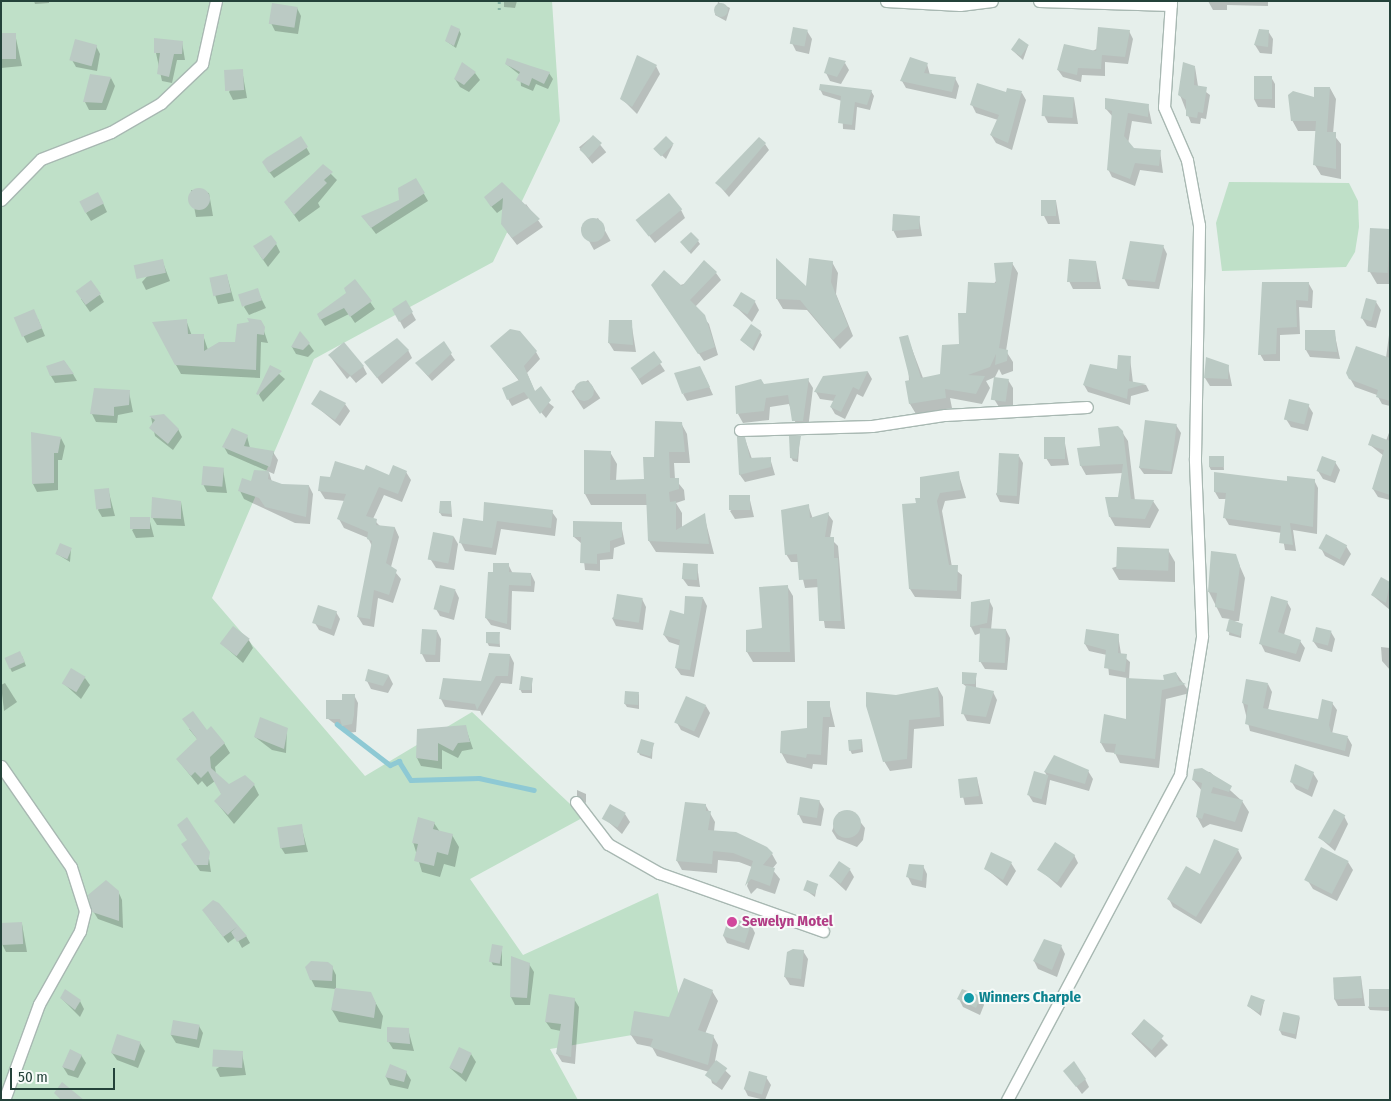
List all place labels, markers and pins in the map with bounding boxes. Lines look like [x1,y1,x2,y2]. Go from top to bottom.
place label: Sewelyn Motel [742,913,833,931]
marker: Sewelyn Motel [726,916,738,928]
place label: Winners Charple [979,989,1081,1007]
marker: Winners Charple [963,992,975,1004]

